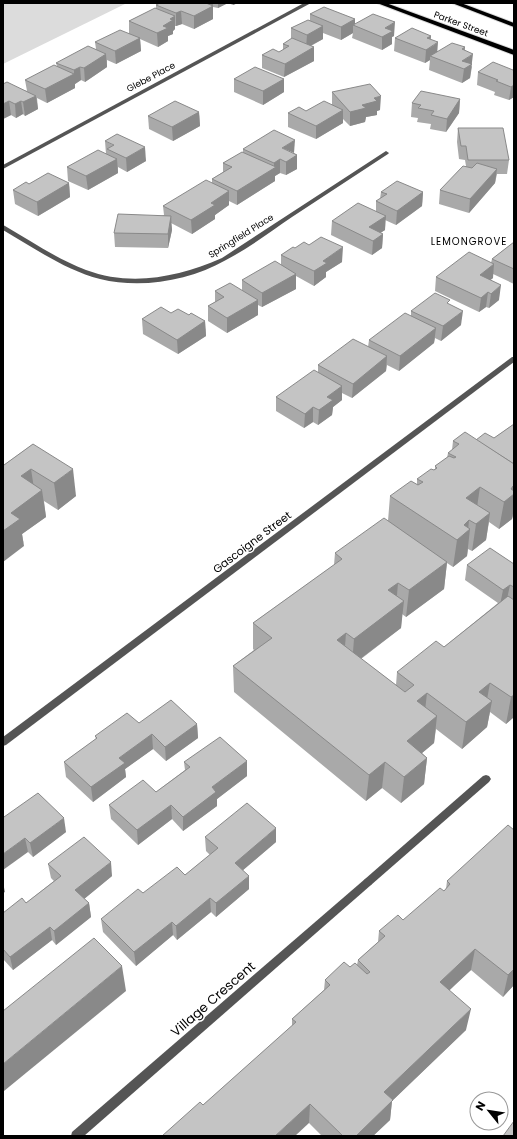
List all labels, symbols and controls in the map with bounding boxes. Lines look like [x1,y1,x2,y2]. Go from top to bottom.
street label: Parker Street [432,9,490,39]
street label: Glebe Place [125,59,178,95]
street label: Springfield Place [206,211,276,261]
district label: LEMONGROVE [431,234,507,249]
street label: Gascoigne Street [209,507,295,577]
street label: Village Crescent [167,957,260,1041]
north arrow [469,1091,509,1131]
text: N [471,1098,489,1114]

